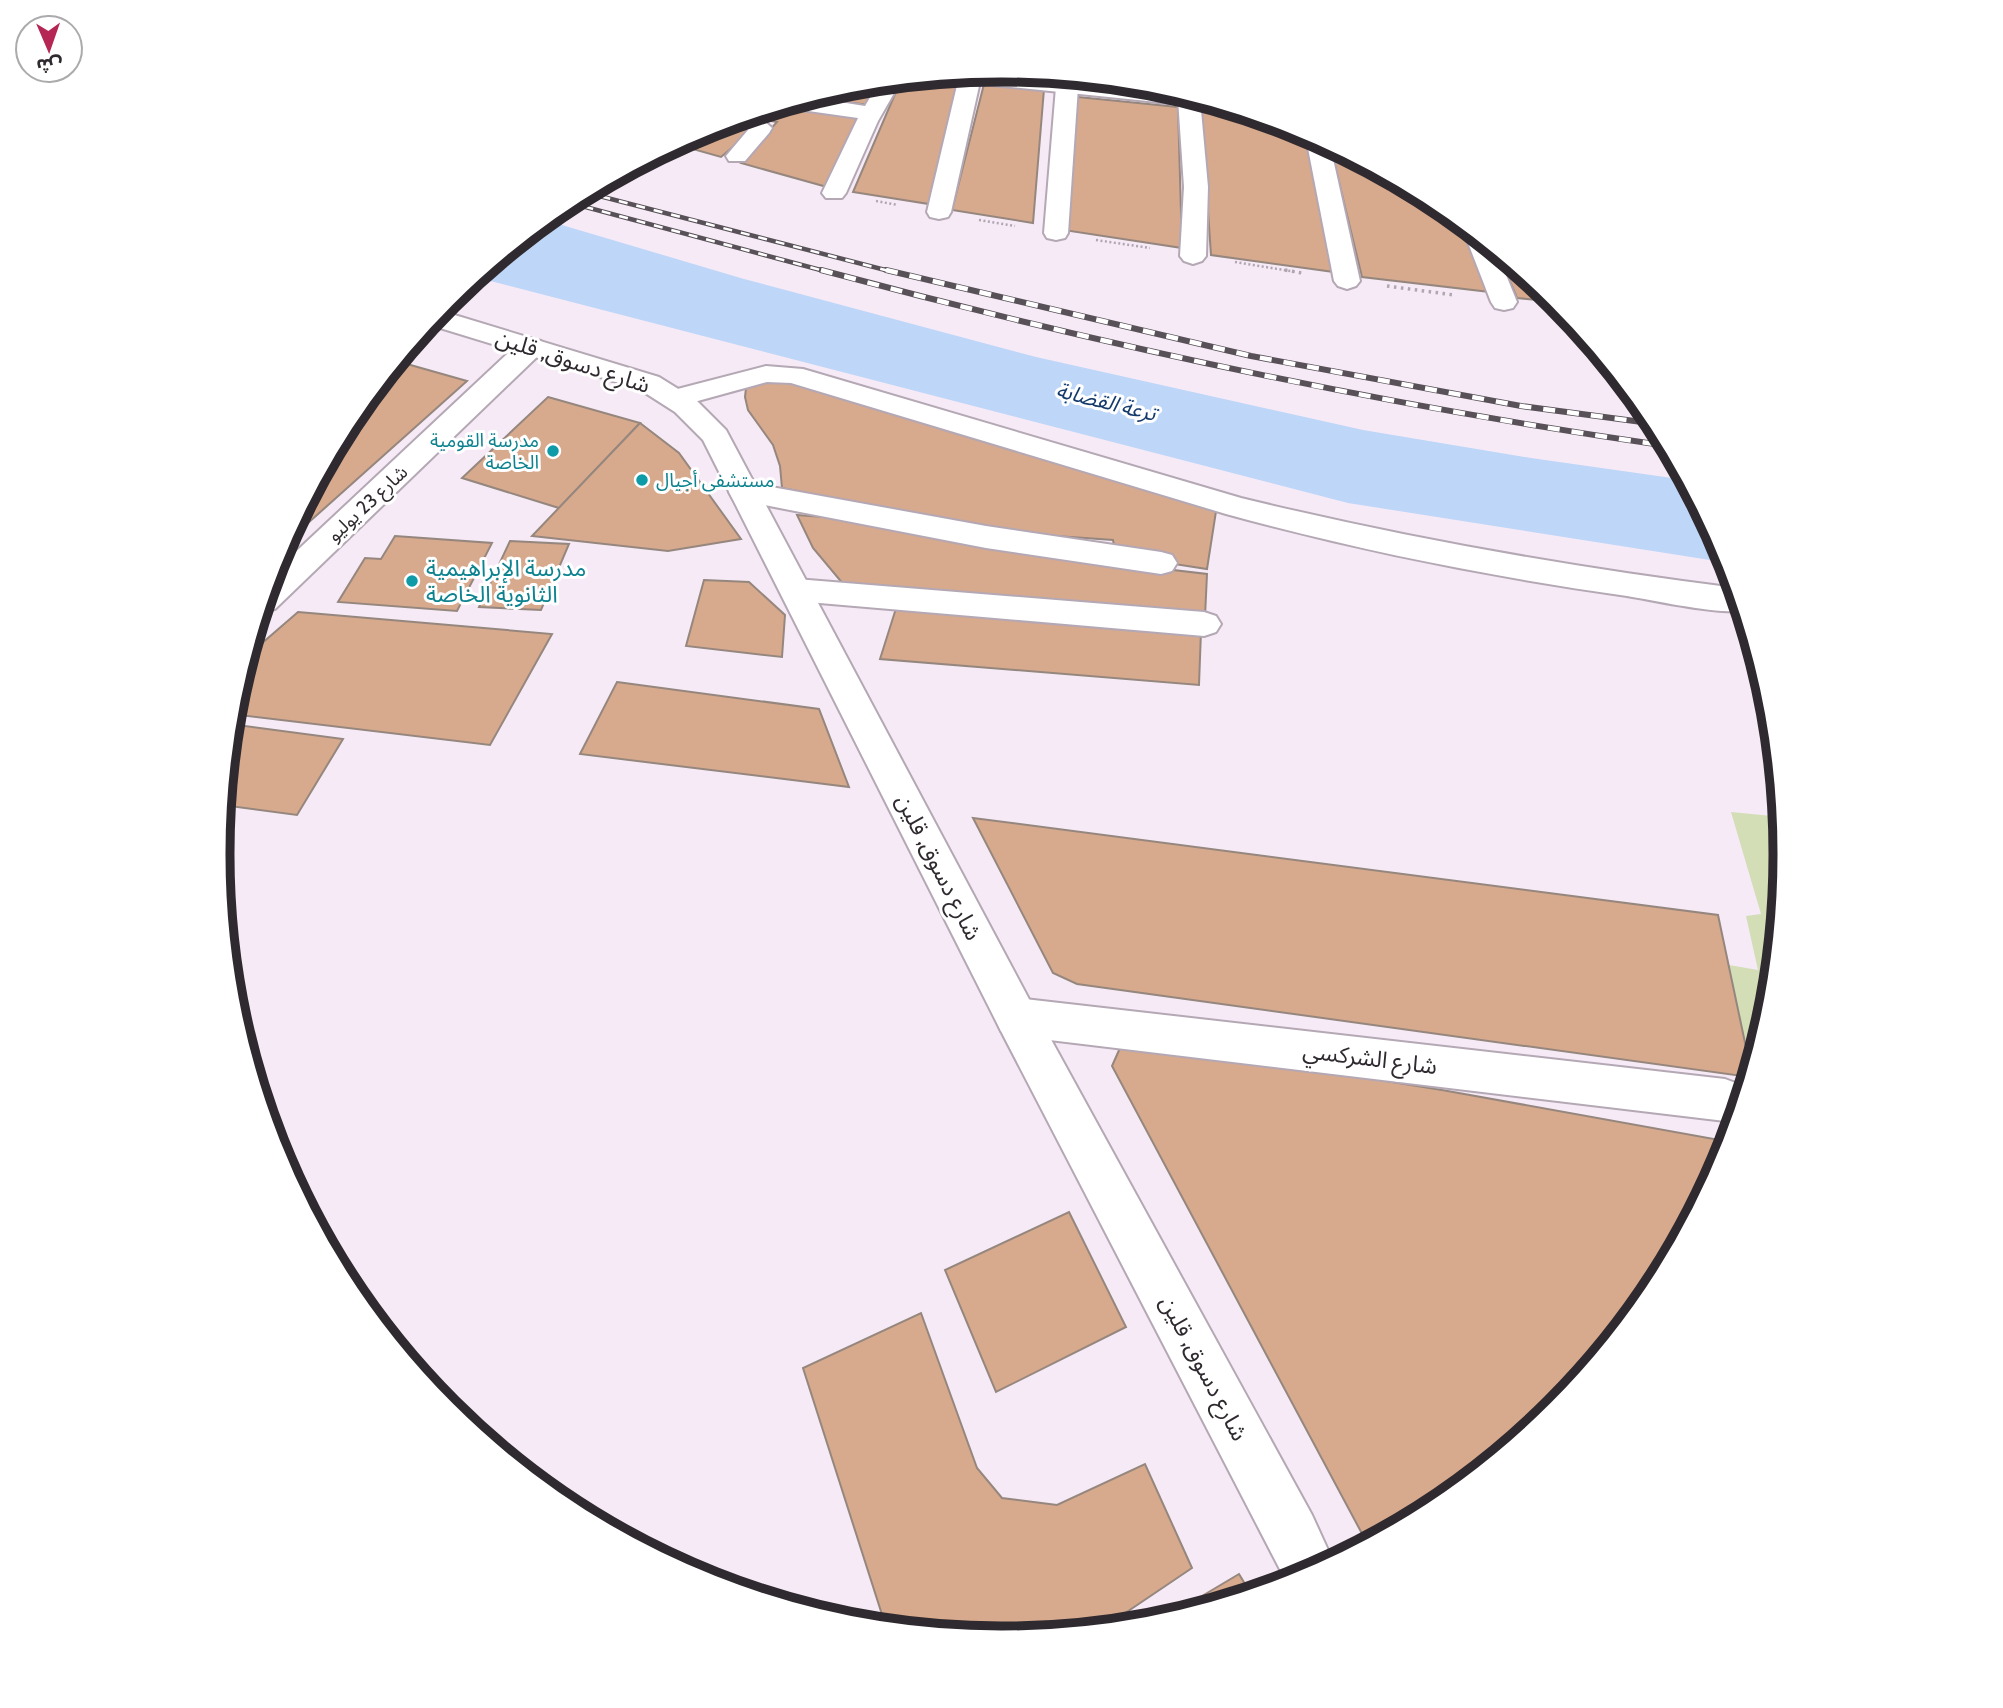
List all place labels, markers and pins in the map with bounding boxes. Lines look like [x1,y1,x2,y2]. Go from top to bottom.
place label: مدرسة القومية الخاصة [430,429,539,474]
marker: مدرسة القومية الخاصة [545,443,561,459]
place label: مستشفى أجيال [656,469,775,492]
marker: مستشفى أجيال [634,472,650,488]
place label: مدرسة الإبراهيمية الثانوية الخاصة [426,554,586,608]
marker: مدرسة الإبراهيمية الثانوية الخاصة [404,573,420,589]

